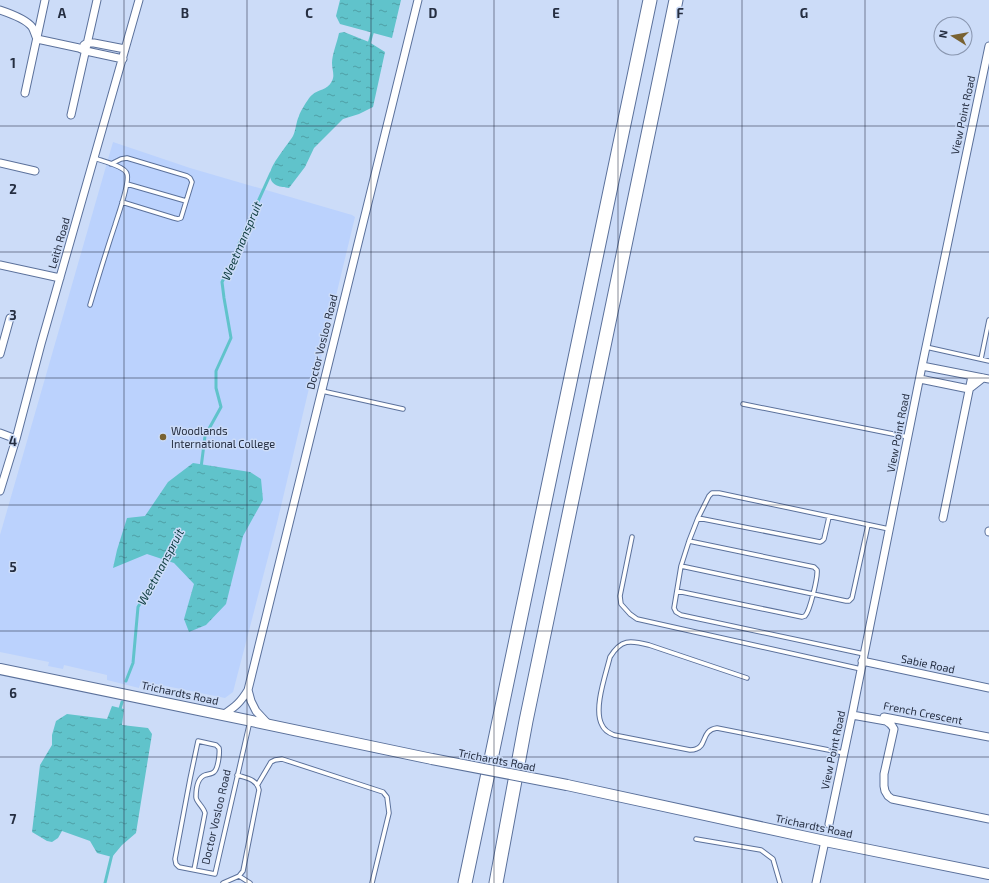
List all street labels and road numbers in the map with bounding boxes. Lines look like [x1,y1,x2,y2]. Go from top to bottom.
street label: View Point Road [948,74,977,156]
street label: Leith Road [45,216,72,270]
street label: Doctor Vosloo Road [303,293,340,391]
street label: View Point Road [883,392,912,474]
street label: Sabie Road [900,651,956,676]
street label: Trichardts Road [140,678,220,707]
street label: French Crescent [882,698,964,727]
street label: View Point Road [818,709,847,791]
street label: Trichardts Road [457,746,537,773]
street label: Doctor Vosloo Road [198,768,233,866]
street label: Trichardts Road [774,811,854,840]

